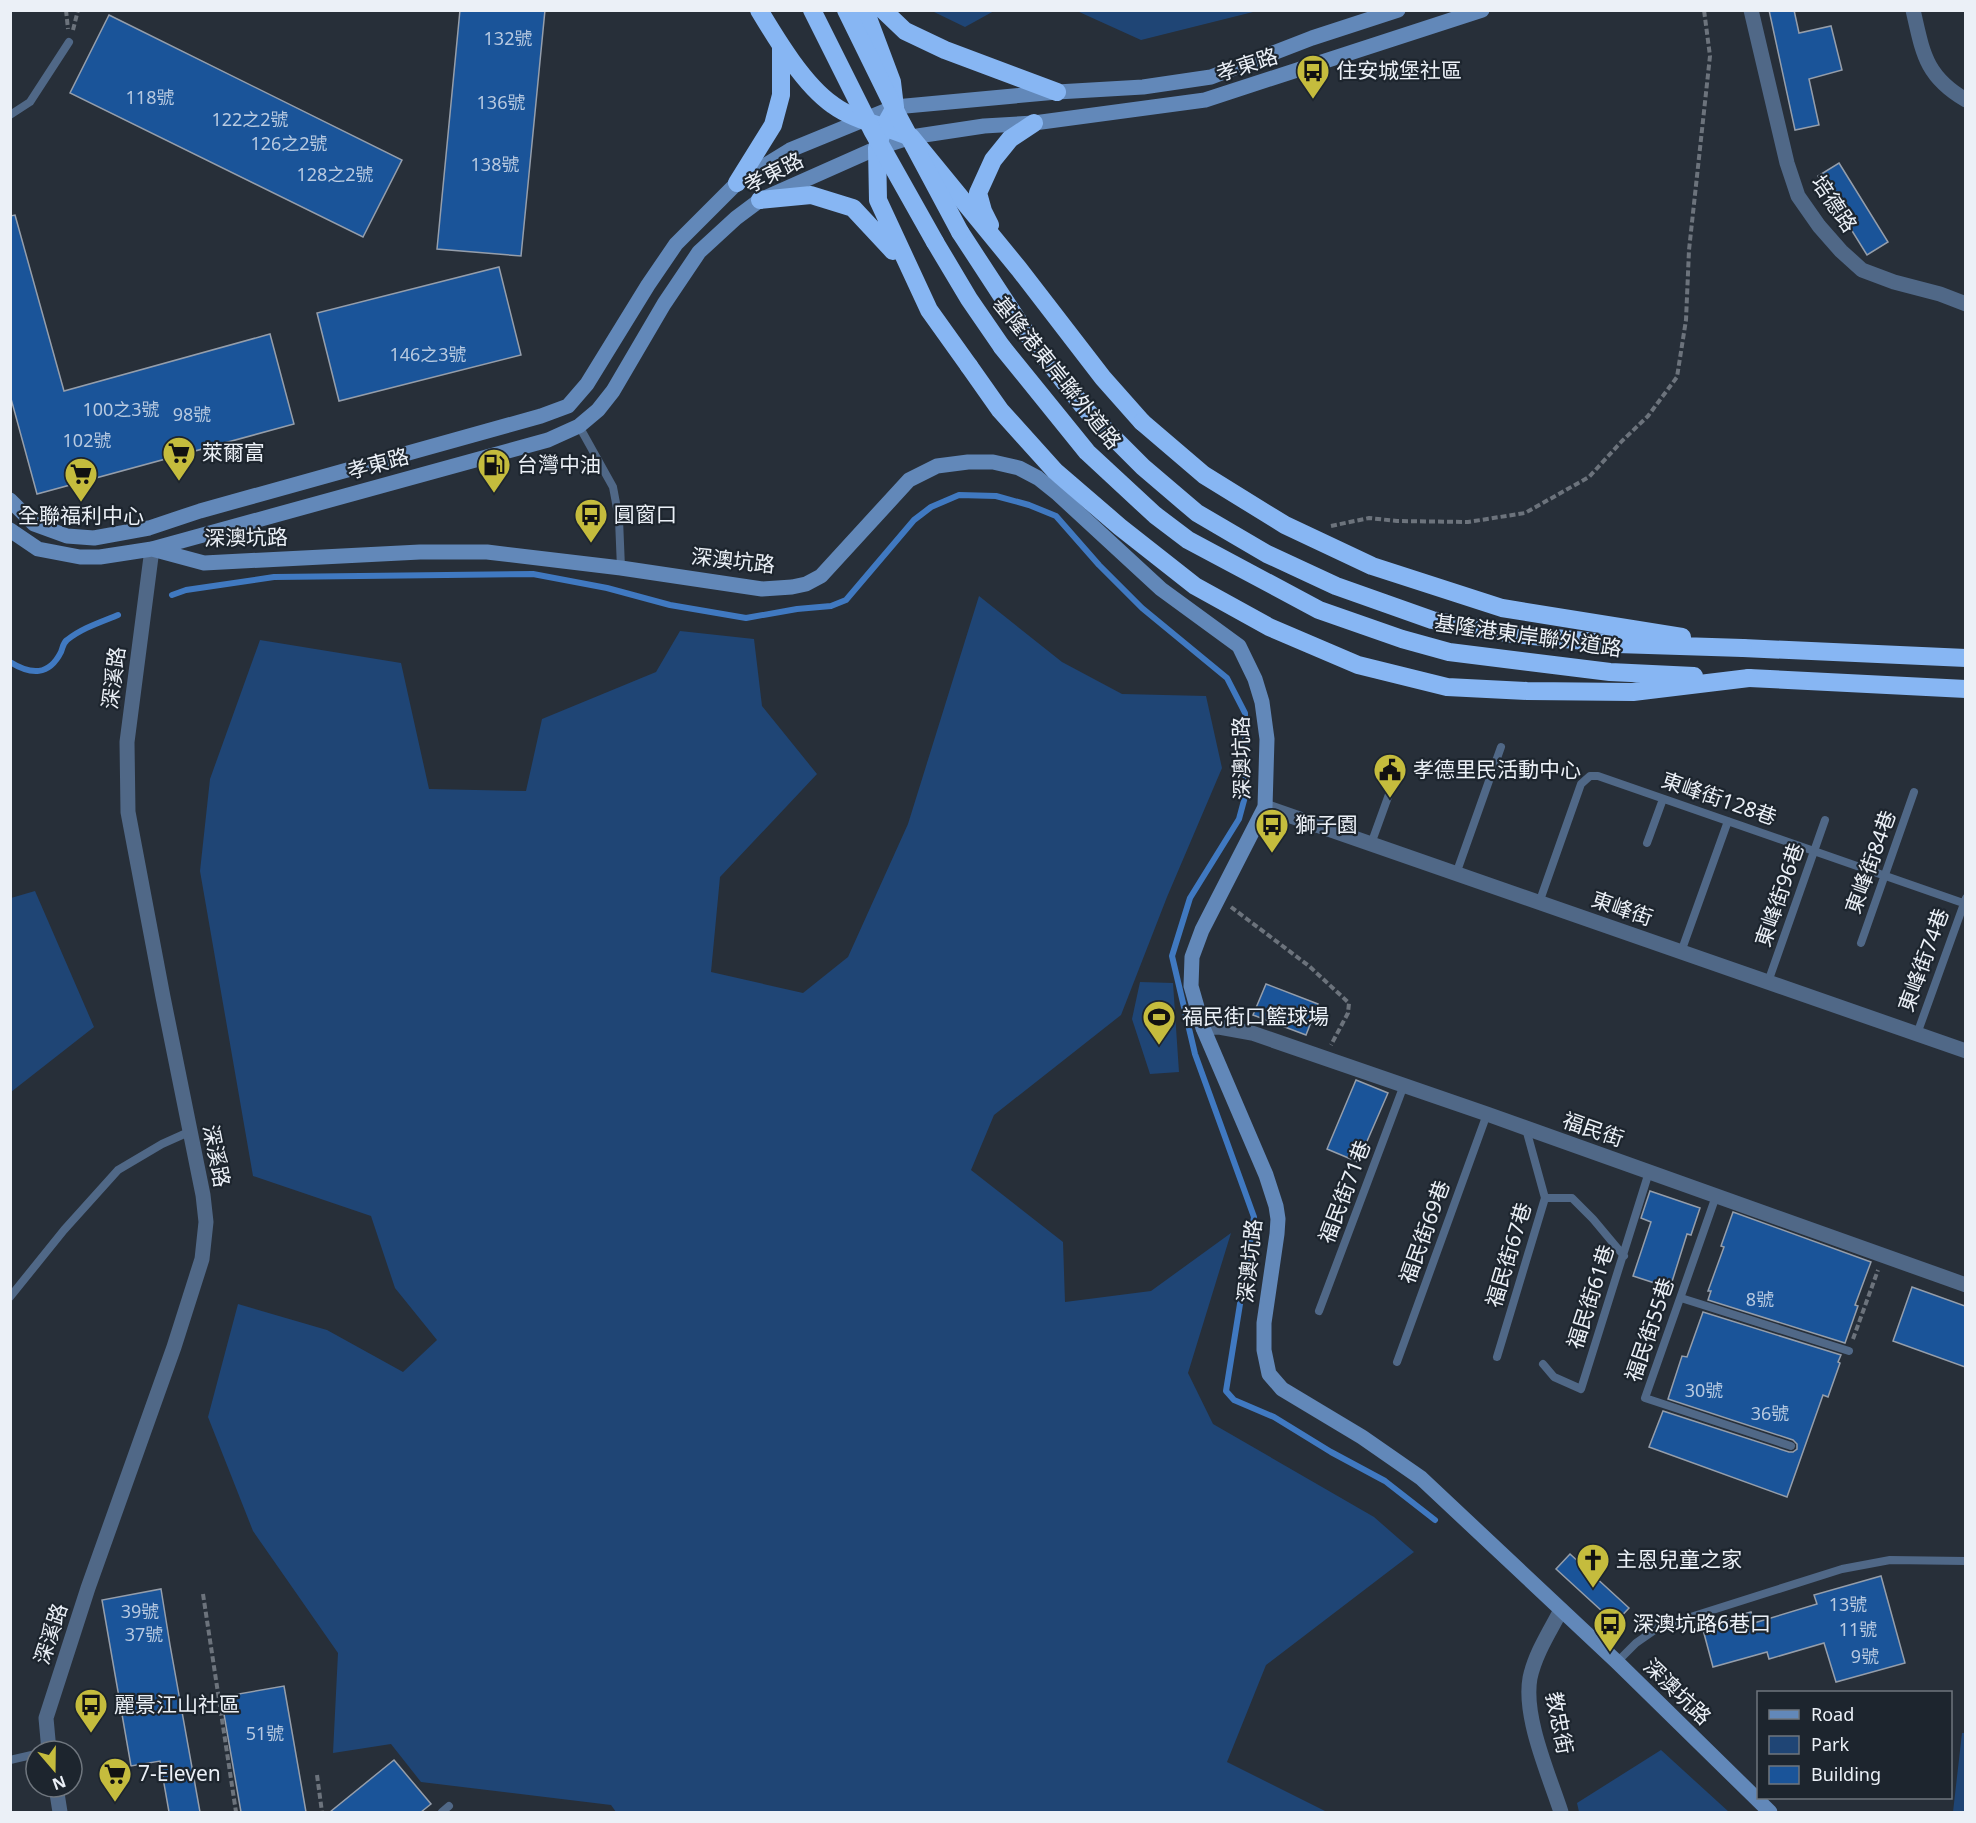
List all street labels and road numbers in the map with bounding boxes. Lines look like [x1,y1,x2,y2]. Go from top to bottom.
street label: 孝東路 [1212,41,1281,87]
street label: 孝東路 [739,145,808,199]
street label: 培德路 [1806,169,1864,237]
street label: 基隆港東岸聯外道路 [987,290,1128,455]
street label: 孝東路 [344,441,412,485]
street label: 深澳坑路 [204,522,288,552]
street label: 深澳坑路 [690,542,776,578]
street label: 基隆港東岸聯外道路 [1433,608,1624,662]
street label: 深溪路 [95,645,131,711]
street label: 深澳坑路 [1226,716,1256,800]
street label: 東峰街128巷 [1658,765,1781,831]
street label: 東峰街84巷 [1838,806,1902,917]
street label: 東峰街96巷 [1748,839,1810,950]
street label: 東峰街 [1588,885,1657,932]
street label: 東峰街74巷 [1891,904,1955,1015]
street label: 福民街 [1559,1106,1628,1153]
street label: 深溪路 [197,1122,237,1189]
street label: 福民街71巷 [1312,1136,1376,1247]
street label: 福民街69巷 [1392,1176,1456,1287]
street label: 福民街67巷 [1479,1199,1537,1310]
street label: 深澳坑路 [1231,1218,1267,1304]
street label: 福民街61巷 [1560,1241,1620,1352]
street label: 福民街55巷 [1618,1274,1680,1385]
street label: 深溪路 [27,1599,73,1668]
street label: 深澳坑路 [1638,1652,1718,1731]
street label: 教忠街 [1540,1689,1580,1756]

